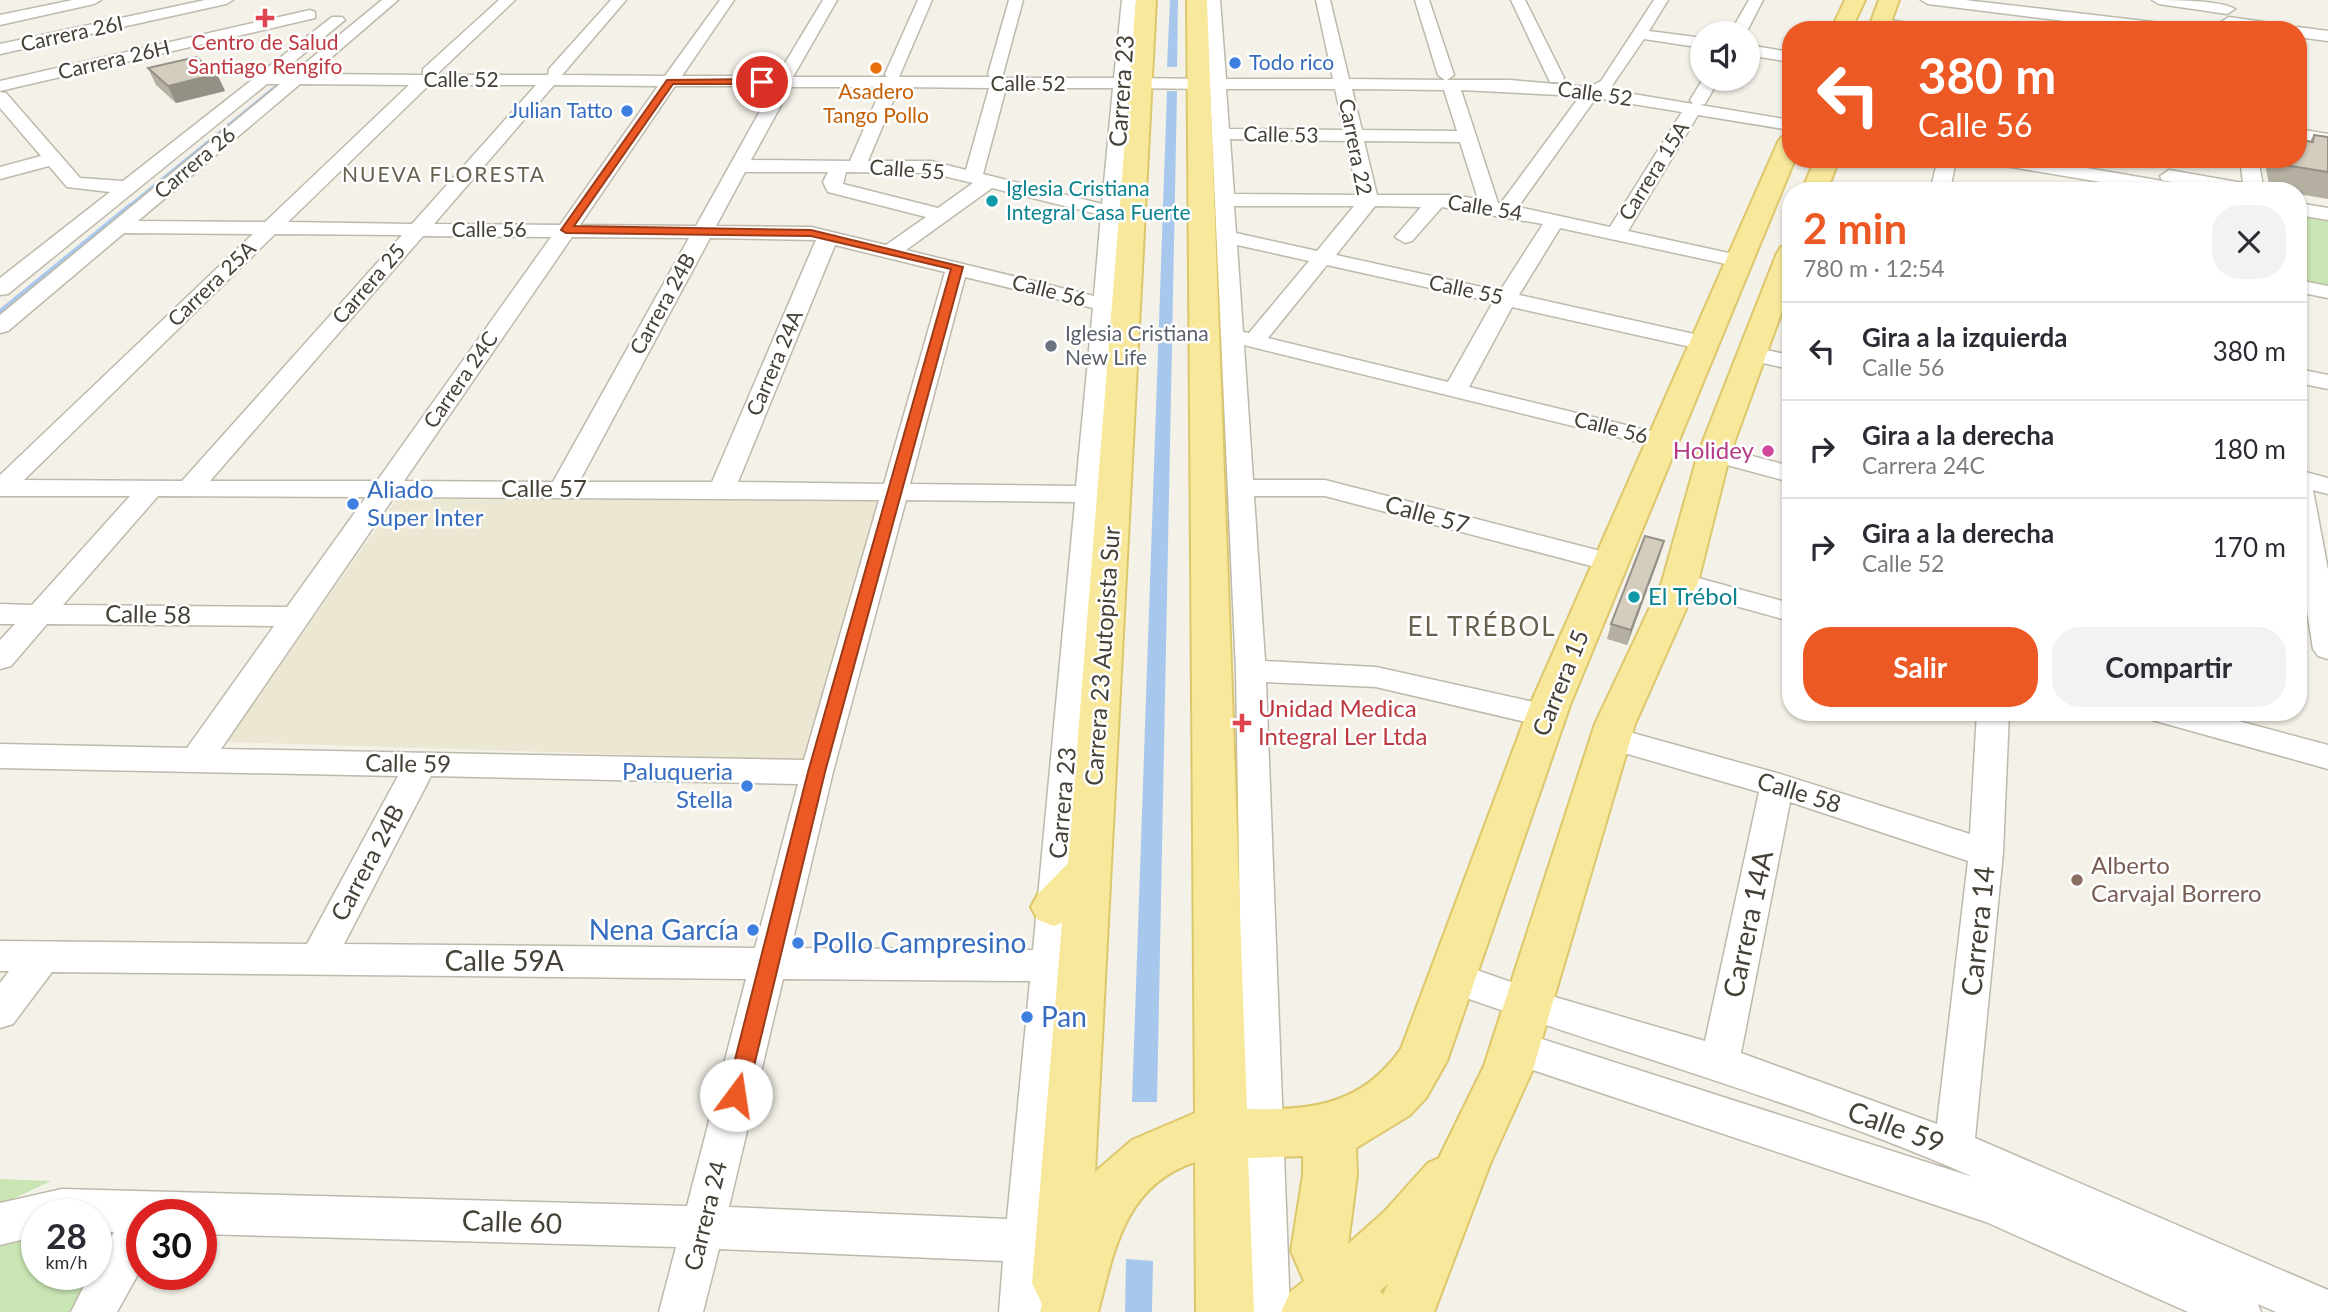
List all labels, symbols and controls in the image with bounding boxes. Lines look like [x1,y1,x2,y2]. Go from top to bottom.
marker: Centro de Salud Santiago Rengifo [255,8,275,28]
street label: Carrera 26I [18,9,125,56]
map controls [1690,21,1760,91]
button: sound [1690,21,1760,91]
place label: Centro de Salud Santiago Rengifo [188,29,343,78]
street label: Carrera 26H [55,34,172,84]
street label: Carrera 23 [1102,34,1139,148]
text: 380 m [1918,46,2056,104]
place label: Todo rico [1249,49,1334,74]
icon: left [1803,49,1894,140]
pin [732,52,792,112]
marker: Todo rico [1227,55,1243,71]
marker: Asadero Tango Pollo [868,60,884,76]
icon: arrive [743,63,781,101]
street label: Calle 52 [423,66,499,91]
street label: Calle 52 [990,70,1066,95]
street label: Calle 52 [1556,75,1634,110]
place label: Asadero Tango Pollo [823,78,929,127]
street label: Carrera 22 [1335,96,1378,197]
place label: Julian Tatto [509,97,613,122]
marker: Julian Tatto [619,103,635,119]
text: Calle 56 [1918,105,2033,144]
street label: Carrera 15A [1612,115,1693,224]
street label: Calle 53 [1243,120,1319,147]
street label: Carrera 26 [148,121,240,203]
street label: Calle 55 [869,153,945,184]
district label: NUEVA FLORESTA [342,161,546,186]
place label: Iglesia Cristiana Integral Casa Fuerte [1006,175,1190,224]
street label: Calle 54 [1446,188,1524,225]
marker: Iglesia Cristiana Integral Casa Fuerte [984,193,1000,209]
text: 2 min [1803,203,1907,253]
button: close [2212,205,2286,279]
street label: Calle 56 [451,216,527,241]
street label: Carrera 25A [162,234,261,331]
street label: Carrera 25 [326,238,409,328]
street label: Carrera 24B [624,248,700,358]
text: 780 m · 12:54 [1803,254,1945,282]
street label: Calle 56 [1010,268,1089,311]
street label: Calle 55 [1427,268,1506,309]
street label: Carrera 24A [740,305,807,419]
place label: Iglesia Cristiana New Life [1065,320,1209,369]
text: Gira a la izquierda [1862,321,2068,353]
street label: Carrera 24C [417,326,502,432]
icon: left [1803,332,1841,370]
text: 380 m [2213,335,2286,367]
marker: Iglesia Cristiana New Life [1043,338,1059,354]
text: Calle 56 [1862,353,1944,381]
street label: Calle 56 [1572,405,1651,448]
text: Gira a la derecha [1862,419,2054,451]
icon: right [1803,430,1841,468]
text: 180 m [2213,433,2286,465]
place label: Holidey [1673,435,1755,464]
marker: Holidey [1760,443,1776,459]
text: Carrera 24C [1862,451,1985,479]
street label: Calle 57 [501,473,587,502]
place label: Aliado Super Inter [367,474,484,531]
street label: Calle 57 [1382,488,1473,539]
marker: Aliado Super Inter [345,496,361,512]
text: Gira a la derecha [1862,517,2054,549]
street label: Carrera 23 Autopista Sur [1078,525,1125,787]
icon: right [1803,528,1841,566]
text: 170 m [2213,531,2286,563]
text: Calle 52 [1862,549,1944,577]
place label: El Trébol [1648,581,1738,610]
marker: El Trébol [1626,589,1642,605]
street label: Calle 58 [105,598,191,629]
district label: EL TRÉBOL [1407,610,1557,642]
street label: Carrera 15 [1525,625,1594,740]
button: Salir [1803,627,2038,707]
button: Compartir [2052,627,2286,707]
place label: Unidad Medica Integral Ler Ltda [1258,693,1427,750]
marker: Unidad Medica Integral Ler Ltda [1232,713,1252,733]
street label: Carrera 23 [1042,746,1081,860]
street label: Calle 59 [365,747,451,778]
place label: Paluqueria Stella [622,756,733,813]
street label: Calle 58 [1754,765,1845,818]
marker: Paluqueria Stella [739,778,755,794]
street label: Carrera 24B [324,799,409,925]
street label: Carrera 14A [1715,847,1779,1001]
place label: Alberto Carvajal Borrero [2091,850,2262,907]
street label: Carrera 14 [1953,864,2001,998]
marker: Alberto Carvajal Borrero [2069,872,2085,888]
place label: Nena García [589,912,739,946]
marker: Nena García [745,922,761,938]
place label: Pollo Campresino [812,925,1026,959]
marker: Pollo Campresino [790,935,806,951]
street label: Calle 59A [444,943,564,977]
place label: Pan [1041,999,1087,1033]
marker: Pan [1019,1009,1035,1025]
position arrow [699,1058,773,1132]
street label: Calle 59 [1843,1093,1949,1159]
street label: Carrera 24 [677,1158,732,1274]
speed limit sign: 30 [126,1199,217,1290]
street label: Calle 60 [461,1202,563,1240]
text: 28 [46,1214,87,1256]
text: km/h [45,1251,88,1273]

